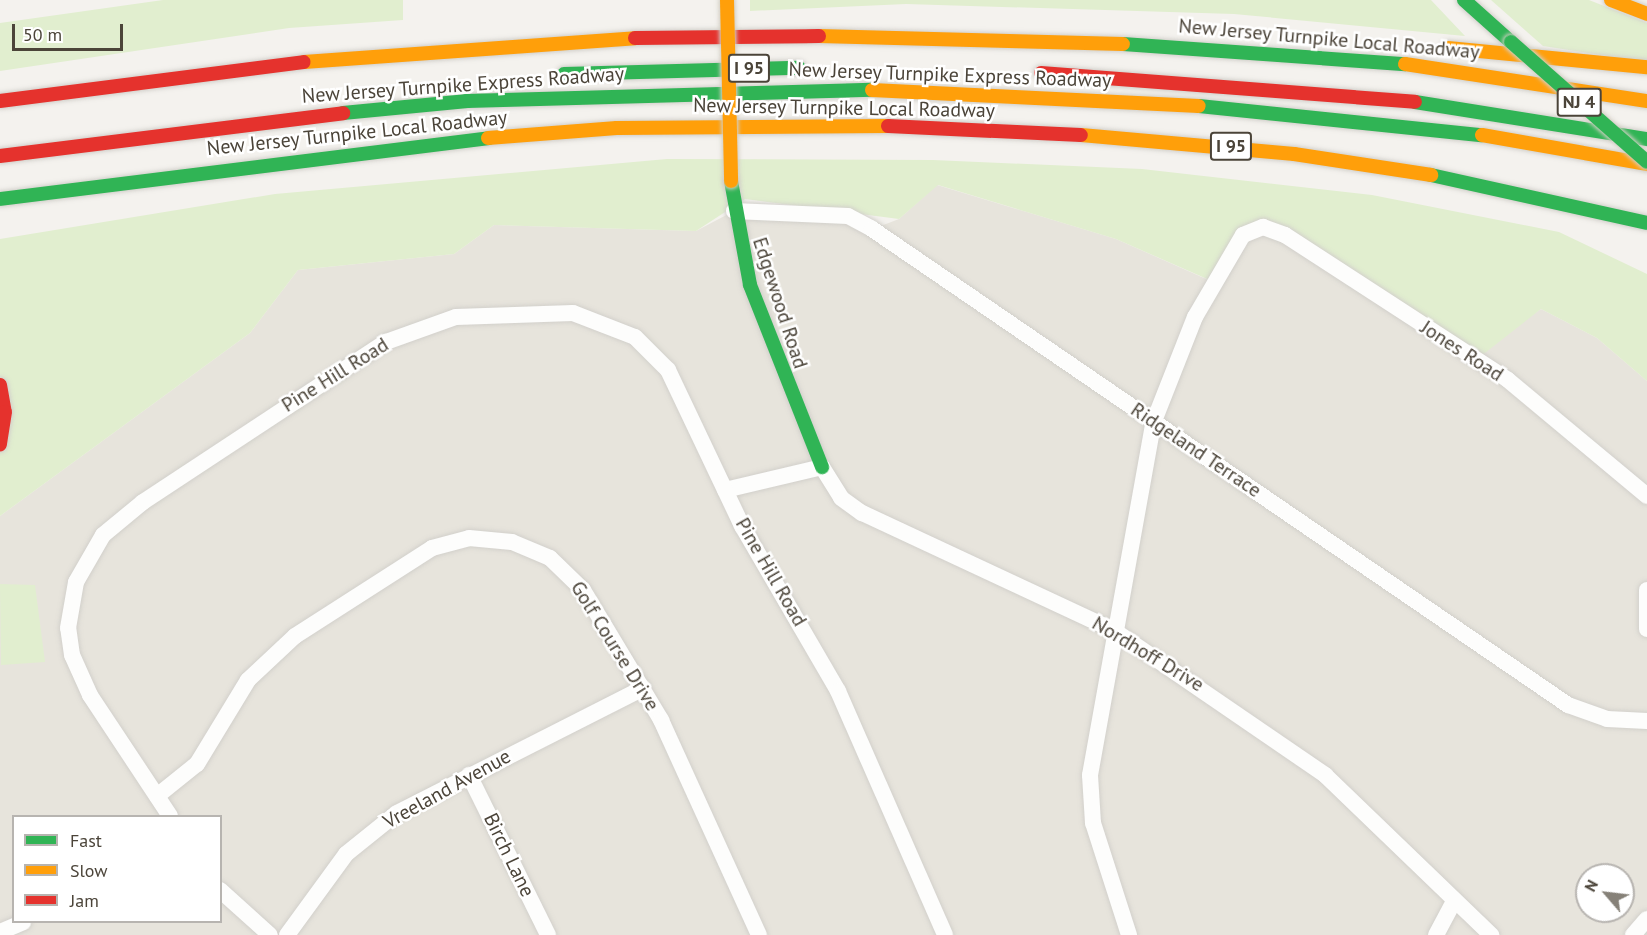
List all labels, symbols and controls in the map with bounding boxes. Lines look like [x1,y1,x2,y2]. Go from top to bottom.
scale bar [15,12,126,50]
street label: New Jersey Turnpike Local Roadway [1177,14,1481,64]
text: 50 m [23,23,62,46]
road number: I 95 [726,53,771,83]
street label: New Jersey Turnpike Express Roadway [787,57,1113,93]
street label: New Jersey Turnpike Express Roadway [300,62,626,108]
road number: NJ 4 [1556,87,1602,117]
street label: New Jersey Turnpike Local Roadway [692,93,996,123]
street label: New Jersey Turnpike Local Roadway [205,105,509,161]
road number: I 95 [1208,131,1254,161]
street label: Edgewood Road [747,234,813,372]
street label: Jones Road [1416,315,1508,387]
street label: Pine Hill Road [277,333,393,417]
street label: Ridgeland Terrace [1126,397,1266,503]
street label: Pine Hill Road [730,514,812,630]
street label: Golf Course Drive [566,577,664,715]
street label: Nordhoff Drive [1088,611,1208,697]
street label: Vreeland Avenue [379,744,515,834]
street label: Birch Lane [478,809,540,901]
legend [12,815,222,923]
text: Fast [70,829,102,852]
text: Slow [70,859,108,882]
north arrow [1575,863,1635,923]
text: N [1580,876,1602,895]
text: Jam [70,889,99,912]

